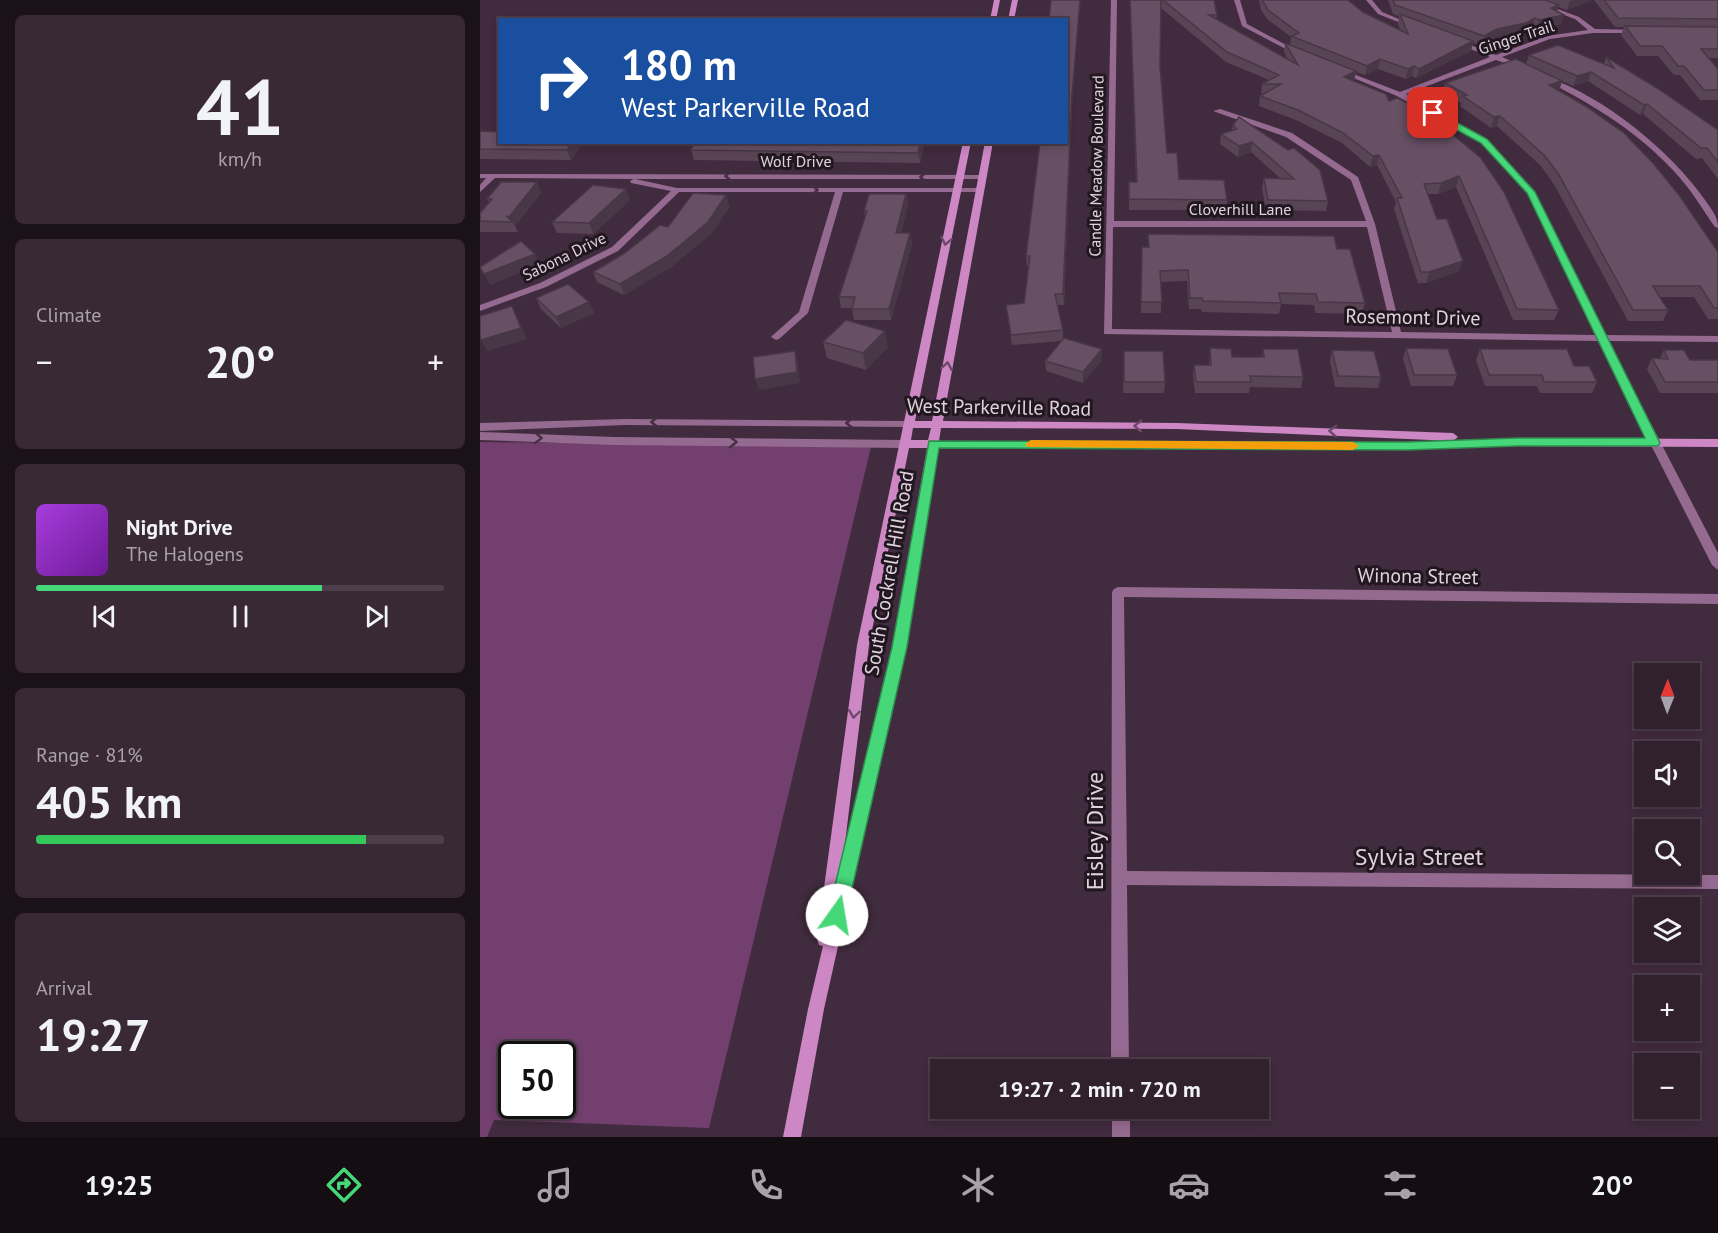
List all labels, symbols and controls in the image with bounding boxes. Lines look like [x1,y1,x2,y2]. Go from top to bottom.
street label: Ginger Trail [1476,15,1557,59]
text: 180 m [621,37,737,92]
icon: right [522,42,600,120]
text: 41 [196,56,284,157]
street label: Candle Meadow Boulevard [1084,75,1108,257]
pin [1407,87,1458,138]
text: West Parkerville Road [621,90,870,124]
icon: arrive [1416,96,1449,129]
text: km/h [218,146,262,172]
street label: Wolf Drive [760,151,832,171]
one-way arrow [725,170,734,182]
one-way arrow [920,171,929,183]
one-way arrow [809,184,818,196]
street label: Cloverhill Lane [1189,199,1291,219]
street label: Sabona Drive [519,227,609,285]
one-way arrow [940,236,953,246]
text: Climate [36,302,102,328]
street label: Rosemont Drive [1345,303,1481,331]
text: 20° [205,332,275,390]
text: − [36,340,53,383]
text: + [427,340,444,383]
one-way arrow [940,361,953,371]
street label: West Parkerville Road [907,392,1091,422]
one-way arrow [650,416,659,428]
one-way arrow [845,417,854,429]
one-way arrow [1133,420,1142,432]
one-way arrow [1328,425,1337,438]
one-way arrow [534,432,543,445]
one-way arrow [729,436,738,448]
street label: South Cockrell Hill Road [858,469,920,677]
text: Night Drive [126,513,233,541]
text: The Halogens [126,541,244,567]
street label: Winona Street [1357,562,1479,590]
icon: previous [88,600,121,633]
icon: pause [224,600,257,633]
icon: next [360,600,393,633]
north arrow [1634,663,1700,729]
map controls [1634,663,1700,1119]
one-way arrow [849,710,861,719]
button: sound [1634,741,1700,807]
text: Range · 81% [36,742,143,768]
text: 405 km [36,772,182,830]
street label: Eisley Drive [1079,772,1110,890]
button: search [1634,819,1700,885]
street label: Sylvia Street [1355,841,1483,872]
position arrow [805,883,869,947]
button: layers [1634,897,1700,963]
text: Arrival [36,975,92,1001]
button: + [1634,975,1700,1041]
text: 19:27 [36,1005,150,1063]
speed limit sign: 50 [498,1041,576,1119]
button: − [1634,1053,1700,1119]
text: 19:27 · 2 min · 720 m [998,1075,1201,1103]
icon: directions [323,1164,365,1206]
icon: music [534,1164,576,1206]
icon: phone [745,1164,787,1206]
icon: climate [957,1164,999,1206]
icon: car [1168,1164,1210,1206]
icon: filters [1379,1164,1421,1206]
text: 19:25 [85,1168,153,1202]
text: 20° [1591,1168,1633,1202]

